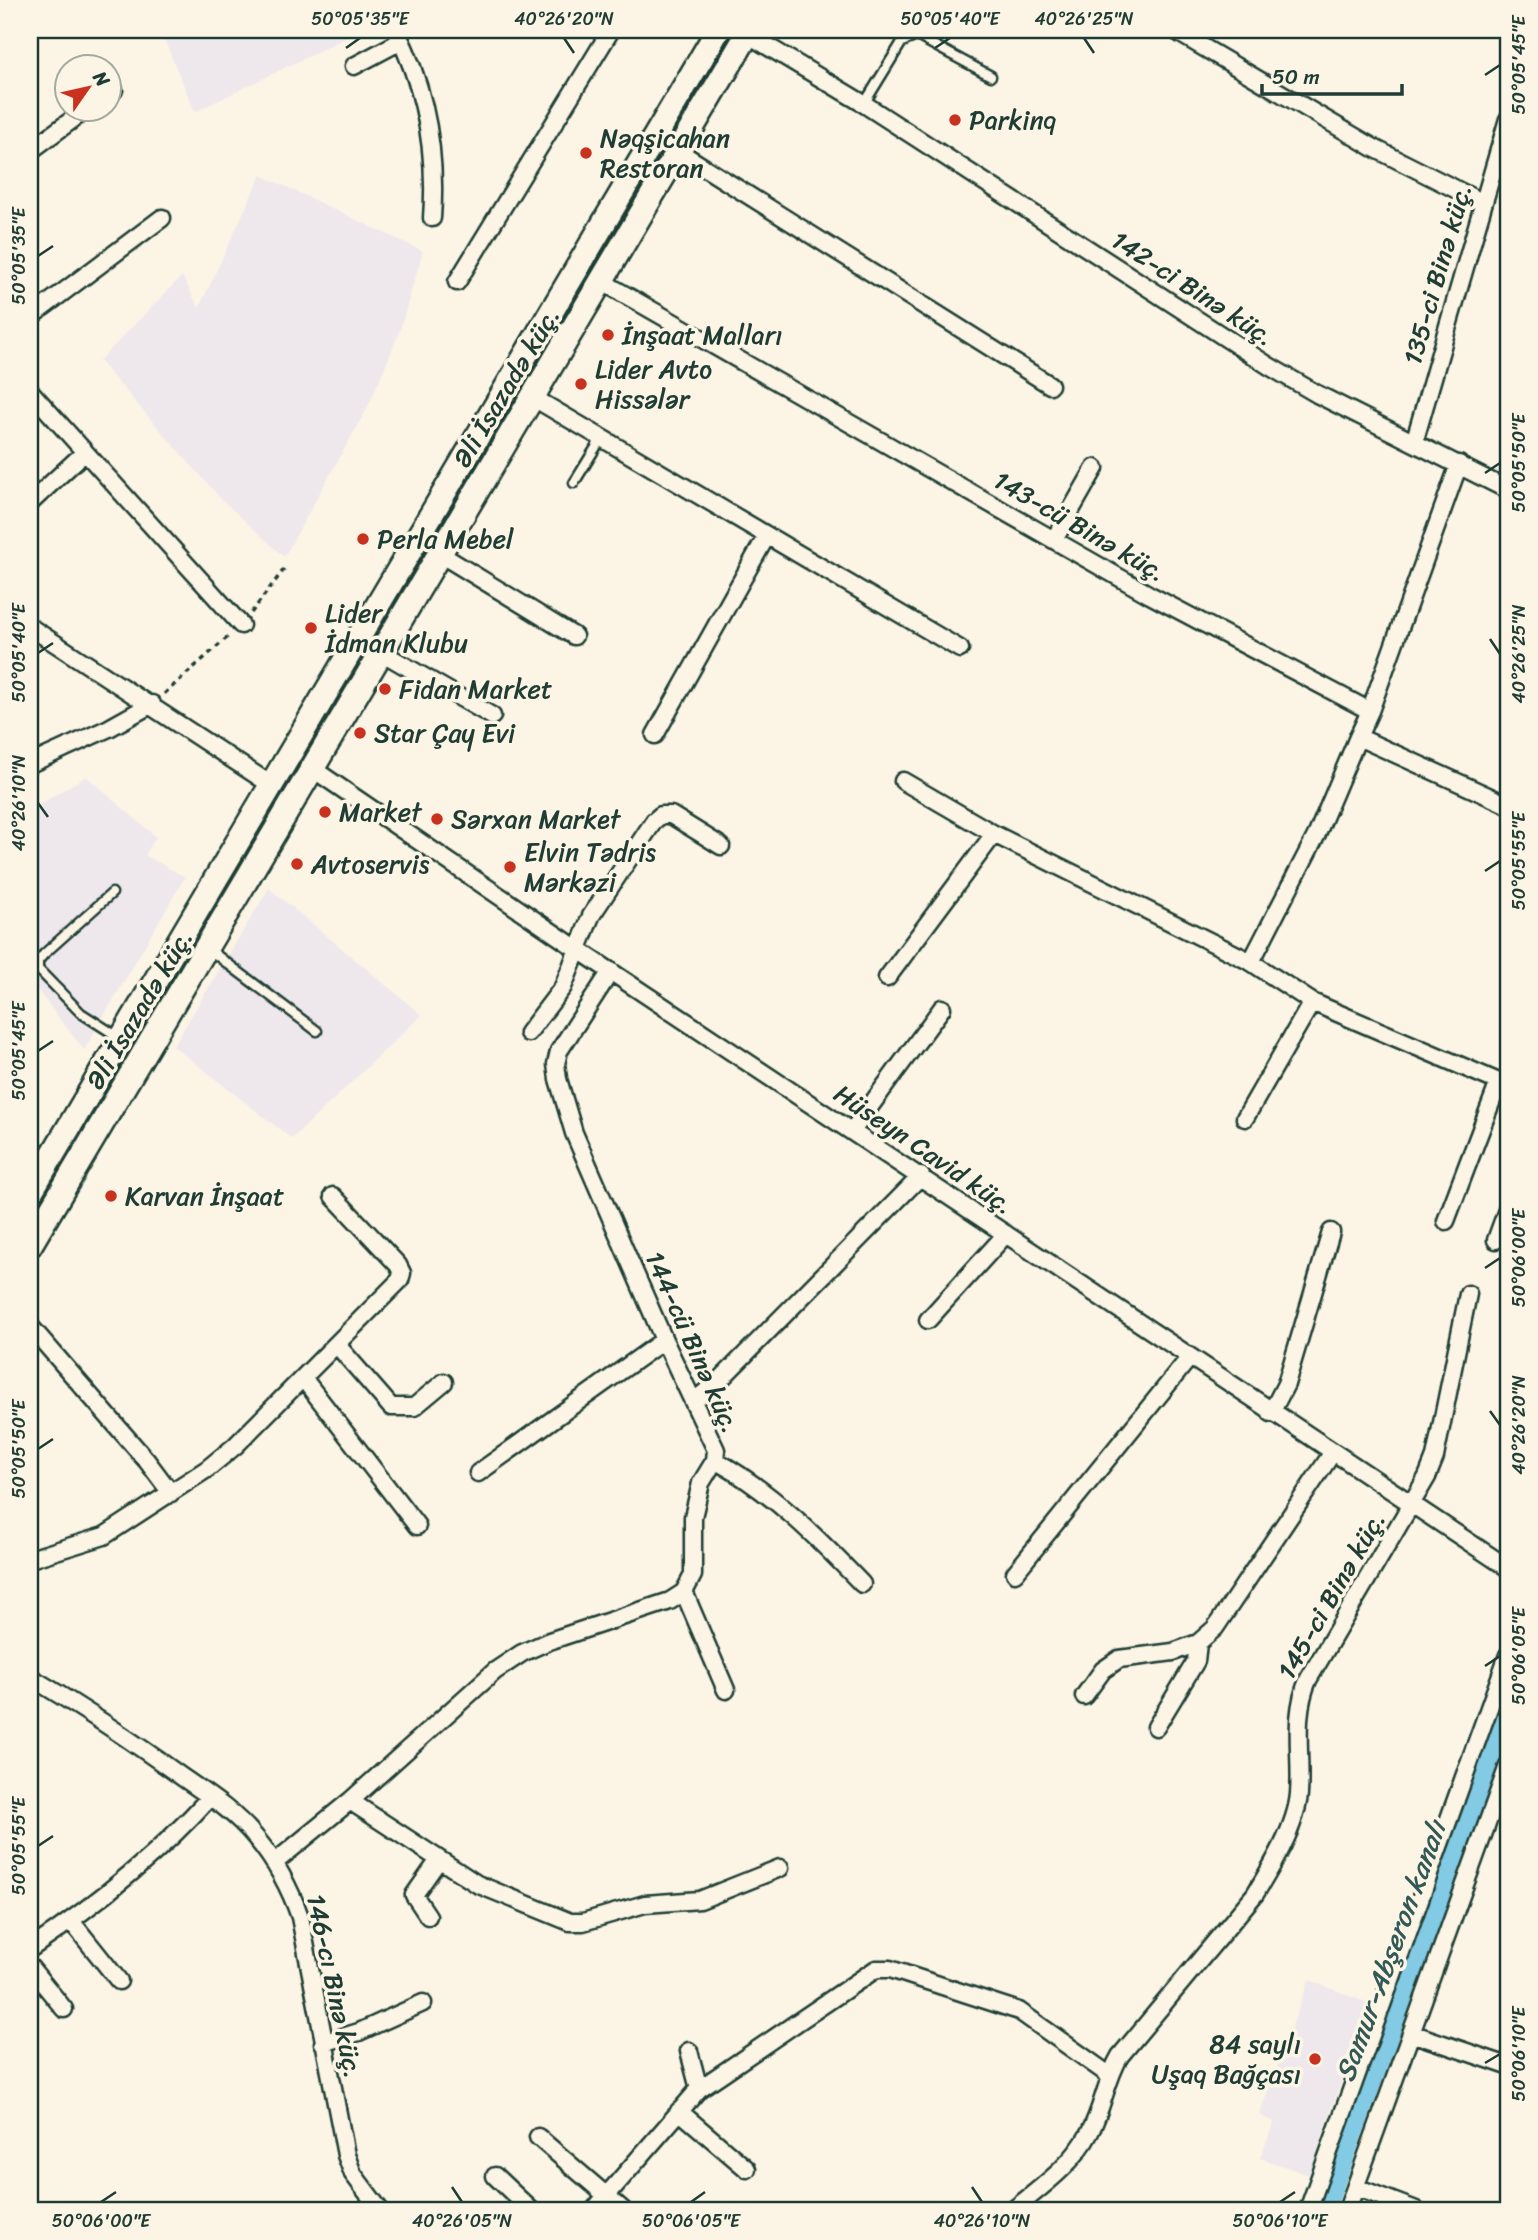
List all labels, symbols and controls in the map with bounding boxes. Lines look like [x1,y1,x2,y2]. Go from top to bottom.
text: 50°05'35"E [311,3,410,35]
text: 40°26'20"N [514,3,614,35]
text: 50°05'40"E [900,3,1001,35]
text: 40°26'25"N [1035,3,1134,35]
text: 50°05'45"E [1503,15,1535,114]
north arrow [52,52,122,122]
scale bar [1262,52,1402,96]
text: 50 m [1272,58,1320,96]
text: N [84,63,120,94]
place label: Parkinq [969,97,1057,143]
marker: Parkinq [947,112,963,128]
place label: Nəqşicahan Restoran [600,115,730,191]
marker: Nəqşicahan Restoran [578,145,594,161]
street label: 135-ci Binə küç. [1389,178,1485,370]
text: 50°05'35"E [3,206,35,305]
street label: 142-ci Binə küç. [1102,218,1284,358]
street label: Əli İsazadə küç. [440,298,572,476]
place label: İnşaat Malları [621,312,782,358]
marker: İnşaat Malları [600,327,616,343]
place label: Lider Avto Hissələr [595,346,712,422]
marker: Lider Avto Hissələr [573,376,589,392]
text: 50°05'50"E [1503,413,1535,512]
street label: 143-cü Binə küç. [985,458,1175,594]
place label: Perla Mebel [377,516,514,562]
marker: Perla Mebel [355,531,371,547]
place label: Lider İdman Klubu [324,590,468,666]
text: 50°05'40"E [3,602,35,703]
text: 40°26'25"N [1503,604,1535,703]
marker: Lider İdman Klubu [303,620,319,636]
place label: Fidan Market [399,666,552,712]
marker: Fidan Market [377,681,393,697]
place label: Star Çay Evi [374,710,516,756]
marker: Star Çay Evi [352,725,368,741]
text: 40°26'10"N [3,754,35,851]
place label: Market [339,789,423,835]
place label: Sərxan Market [451,796,622,842]
marker: Market [317,804,333,820]
marker: Sərxan Market [429,811,445,827]
text: 50°05'55"E [1503,811,1535,910]
place label: Elvin Tədris Mərkəzi [524,829,656,905]
place label: Avtoservis [310,841,430,887]
marker: Avtoservis [289,856,305,872]
marker: Elvin Tədris Mərkəzi [502,859,518,875]
street label: Əli İsazadə küç. [73,920,205,1098]
text: 50°05'45"E [3,1001,35,1100]
street label: Hüseyn Cavid küç. [824,1071,1024,1227]
place label: Karvan İnşaat [125,1173,284,1219]
marker: Karvan İnşaat [103,1188,119,1204]
text: 50°06'00"E [1503,1208,1535,1307]
street label: 144-cü Binə küç. [632,1243,754,1441]
text: 40°26'20"N [1503,1375,1535,1475]
text: 50°05'50"E [3,1399,35,1498]
street label: 145-ci Binə küç. [1264,1502,1398,1688]
text: 50°06'05"E [1503,1606,1535,1705]
text: 50°05'55"E [3,1796,35,1895]
water label: Samur-Abşeron kanalı [1321,1812,1461,2088]
street label: 146-cı Binə küç. [293,1890,377,2082]
text: 50°06'10"E [1503,2006,1535,2101]
place label: 84 saylı Uşaq Bağçası [1152,2021,1301,2097]
marker: 84 saylı Uşaq Bağçası [1307,2051,1323,2067]
text: 50°06'00"E [52,2205,151,2237]
text: 40°26'05"N [412,2205,512,2237]
text: 50°06'05"E [642,2205,741,2237]
text: 40°26'10"N [934,2205,1031,2237]
text: 50°06'10"E [1233,2205,1328,2237]

